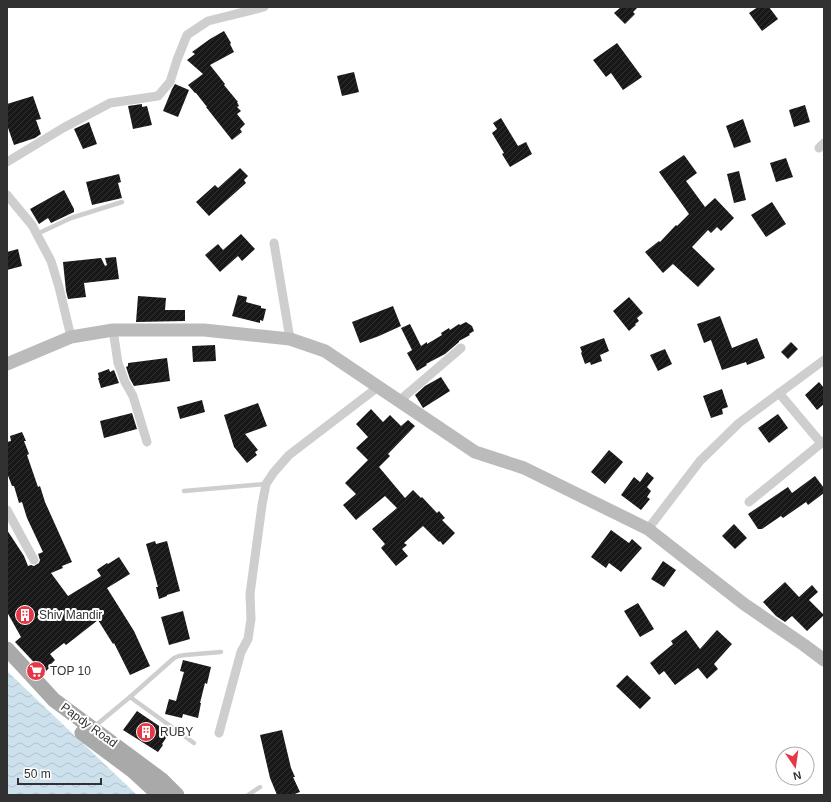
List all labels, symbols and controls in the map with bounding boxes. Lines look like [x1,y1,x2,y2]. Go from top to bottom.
building icon: Shiv Mandir [14,604,36,626]
place label: Shiv Mandir [39,608,102,622]
supermarket icon: TOP 10 [25,660,47,682]
place label: TOP 10 [50,664,91,678]
street label: Papdy Road [58,700,120,750]
building icon: RUBY [135,721,157,743]
place label: RUBY [160,725,193,739]
north arrow [775,746,815,786]
scale bar [18,760,101,786]
text: 50 m [24,767,51,781]
text: N [792,769,802,782]

